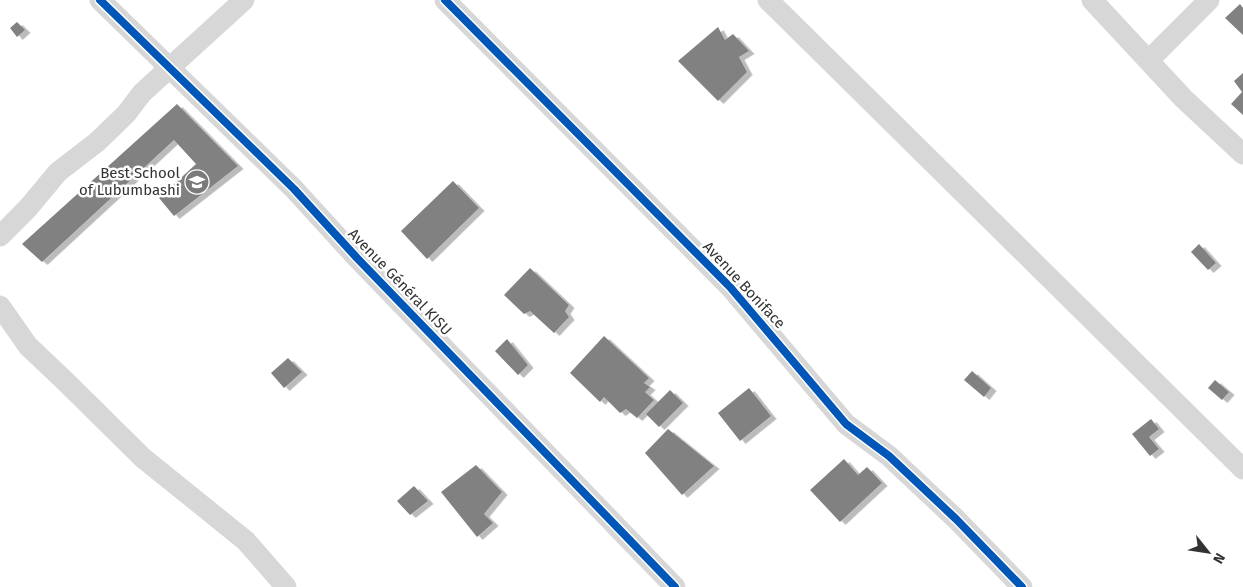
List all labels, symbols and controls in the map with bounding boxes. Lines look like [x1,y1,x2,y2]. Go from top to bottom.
place label: Best School of Lubumbashi [79,164,181,199]
school or university icon: Best School of Lubumbashi [184,169,210,195]
street label: Avenue Général KISU [344,225,456,339]
street label: Avenue Boniface [699,238,789,332]
north arrow [1183,527,1233,577]
text: N [1209,550,1229,567]

